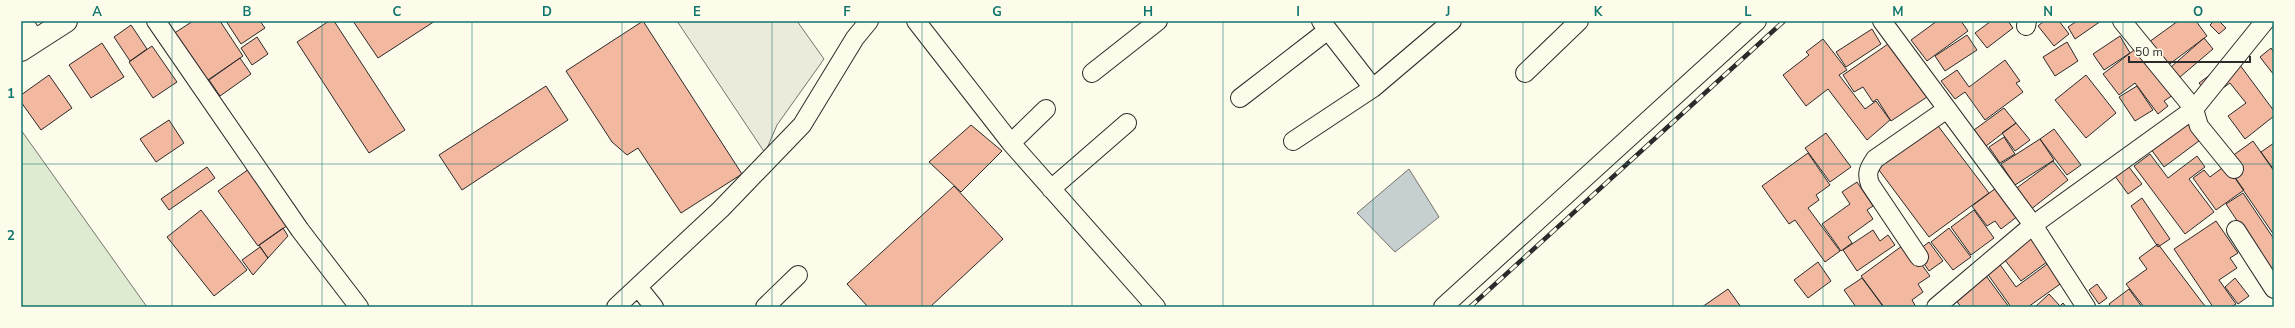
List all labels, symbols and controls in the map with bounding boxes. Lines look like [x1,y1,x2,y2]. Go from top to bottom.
text: A [92,3,102,21]
text: B [243,3,252,21]
text: C [393,3,402,21]
text: D [542,3,552,21]
text: E [693,3,701,21]
text: F [843,3,851,21]
text: G [992,3,1002,21]
text: H [1143,3,1153,21]
text: I [1296,3,1300,21]
text: J [1445,3,1450,21]
text: K [1594,3,1603,21]
text: L [1744,3,1752,21]
text: M [1892,3,1904,21]
text: N [2043,3,2053,21]
text: O [2193,3,2203,21]
scale bar [2129,38,2250,64]
text: 50 m [2135,44,2163,60]
text: 1 [7,85,15,103]
text: 2 [7,227,15,245]

